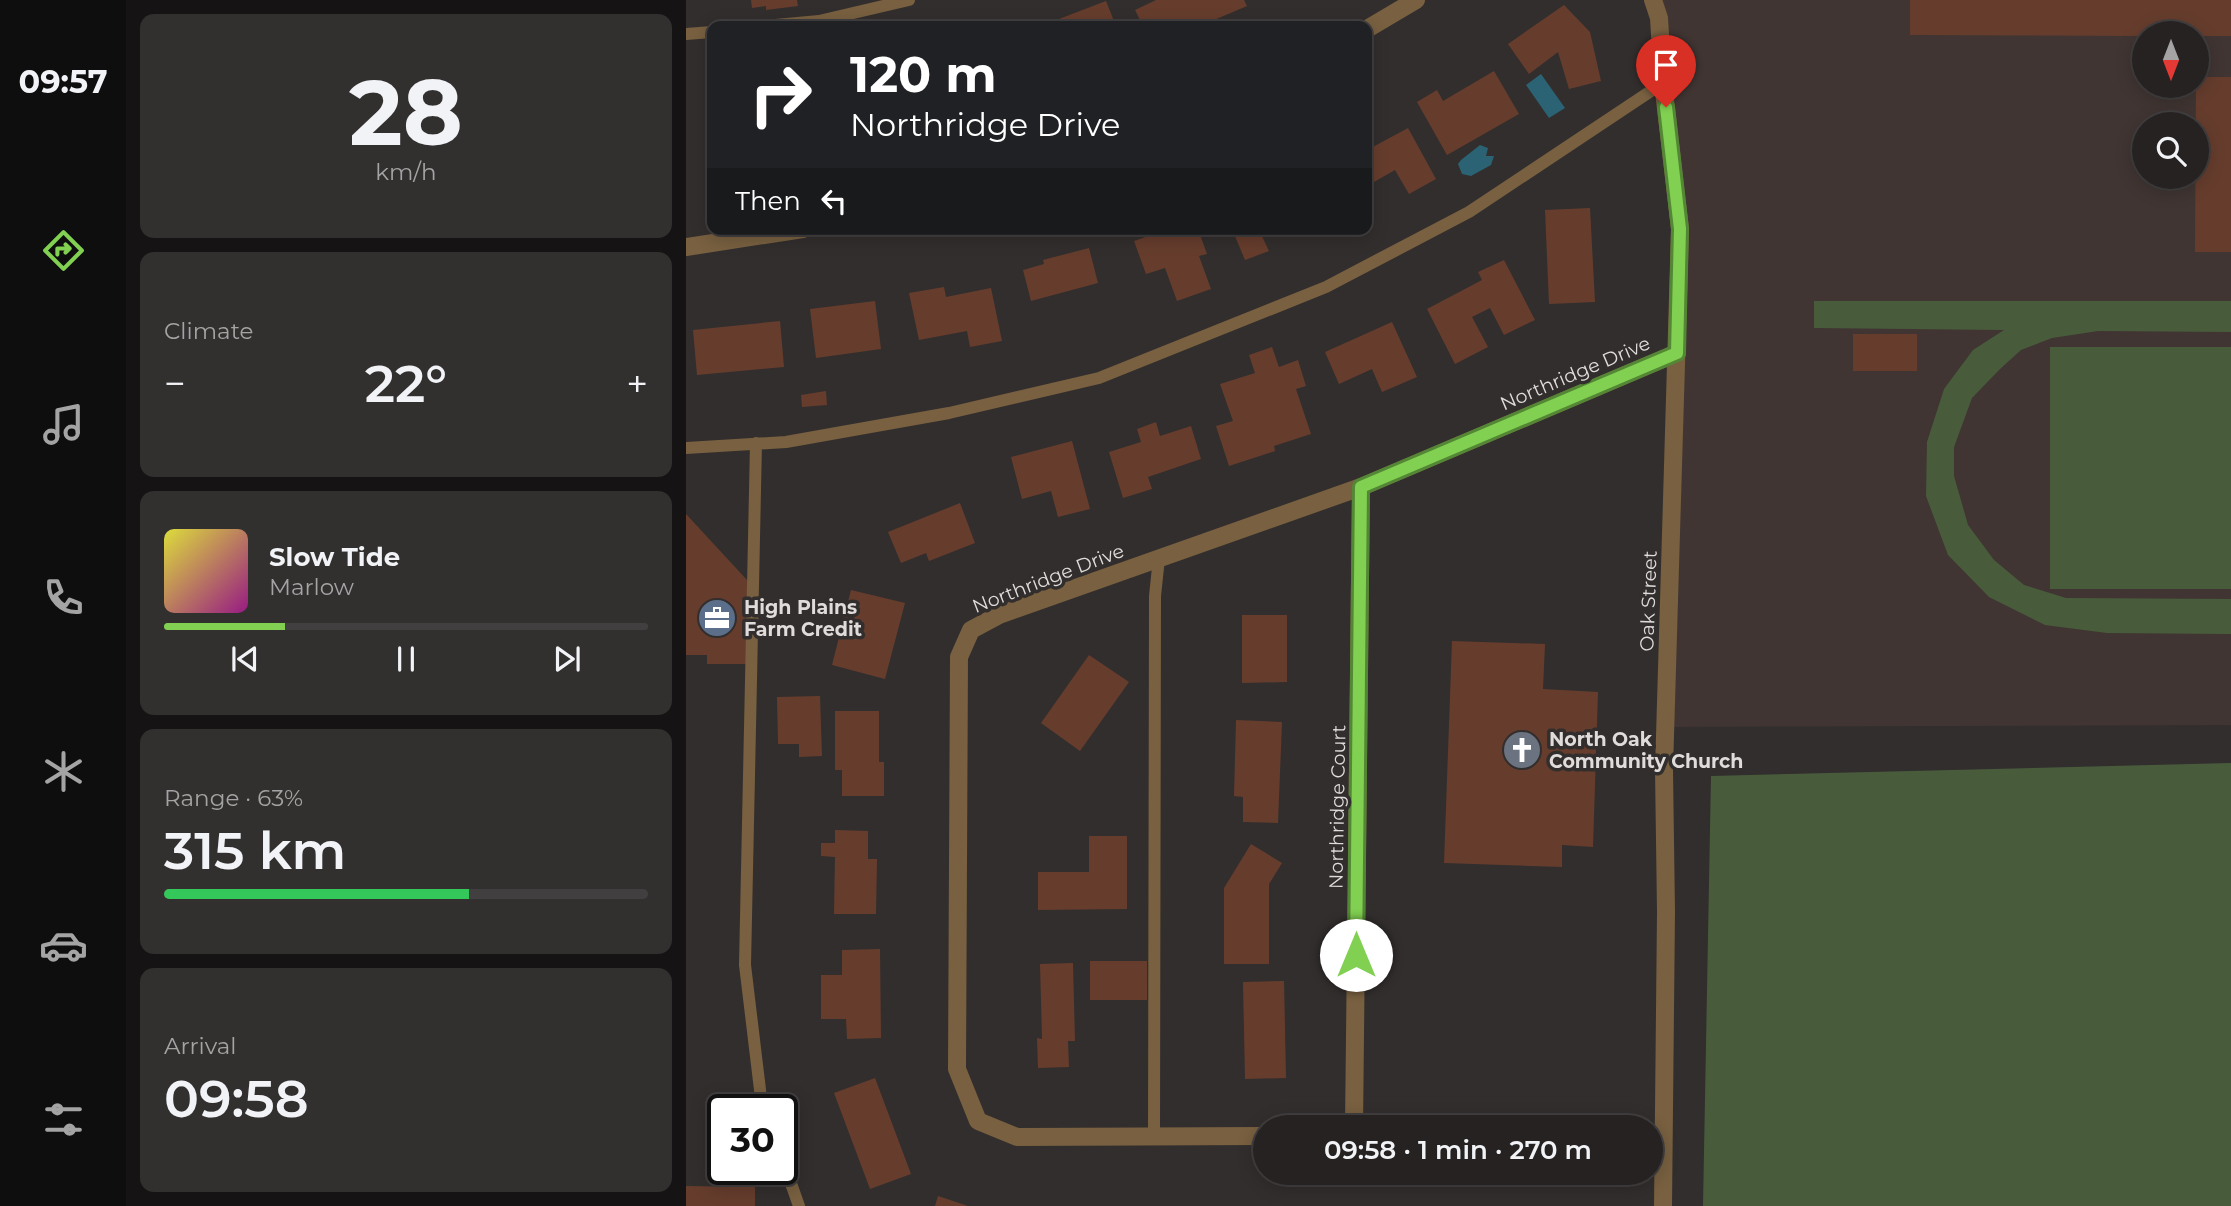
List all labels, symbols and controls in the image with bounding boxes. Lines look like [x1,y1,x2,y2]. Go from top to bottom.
north arrow [2132,21,2208,98]
map controls [2132,21,2209,189]
pin [1636,35,1696,107]
text: 120 m [850,45,997,104]
icon: arrive [1647,46,1685,84]
icon: right [735,49,826,140]
text: 28 [349,57,463,168]
text: 09:57 [19,62,108,101]
text: Northridge Drive [850,105,1120,144]
button: search [2132,112,2209,189]
text: km/h [375,158,437,186]
icon: left [815,182,853,220]
text: Then [735,185,801,217]
icon: directions [39,226,88,275]
text: Climate [164,317,253,345]
street label: Northridge Drive [1497,332,1654,415]
text: 22° [365,352,447,415]
text: − [164,360,186,407]
text: + [626,360,648,407]
icon: music [39,400,88,449]
street label: Northridge Drive [969,539,1127,618]
text: Slow Tide [269,541,400,573]
street label: Oak Street [1635,550,1662,652]
icon: phone [39,573,88,622]
text: Marlow [269,573,354,601]
place label: High Plains Farm Credit [744,596,862,641]
office icon: High Plains Farm Credit [696,597,738,639]
icon: previous [226,640,264,678]
icon: pause [387,640,425,678]
icon: next [548,640,586,678]
street label: Northridge Court [1325,724,1350,889]
place label: North Oak Community Church [1549,728,1743,773]
church icon: North Oak Community Church [1501,729,1543,771]
icon: climate [39,747,88,796]
text: Range · 63% [164,784,303,812]
text: 315 km [164,819,346,882]
position arrow [1319,918,1393,992]
icon: car [39,921,88,970]
text: Arrival [164,1032,237,1060]
text: 09:58 [164,1067,309,1130]
speed limit sign: 30 [707,1094,798,1185]
icon: filters [39,1095,88,1144]
text: 09:58 · 1 min · 270 m [1324,1134,1592,1166]

